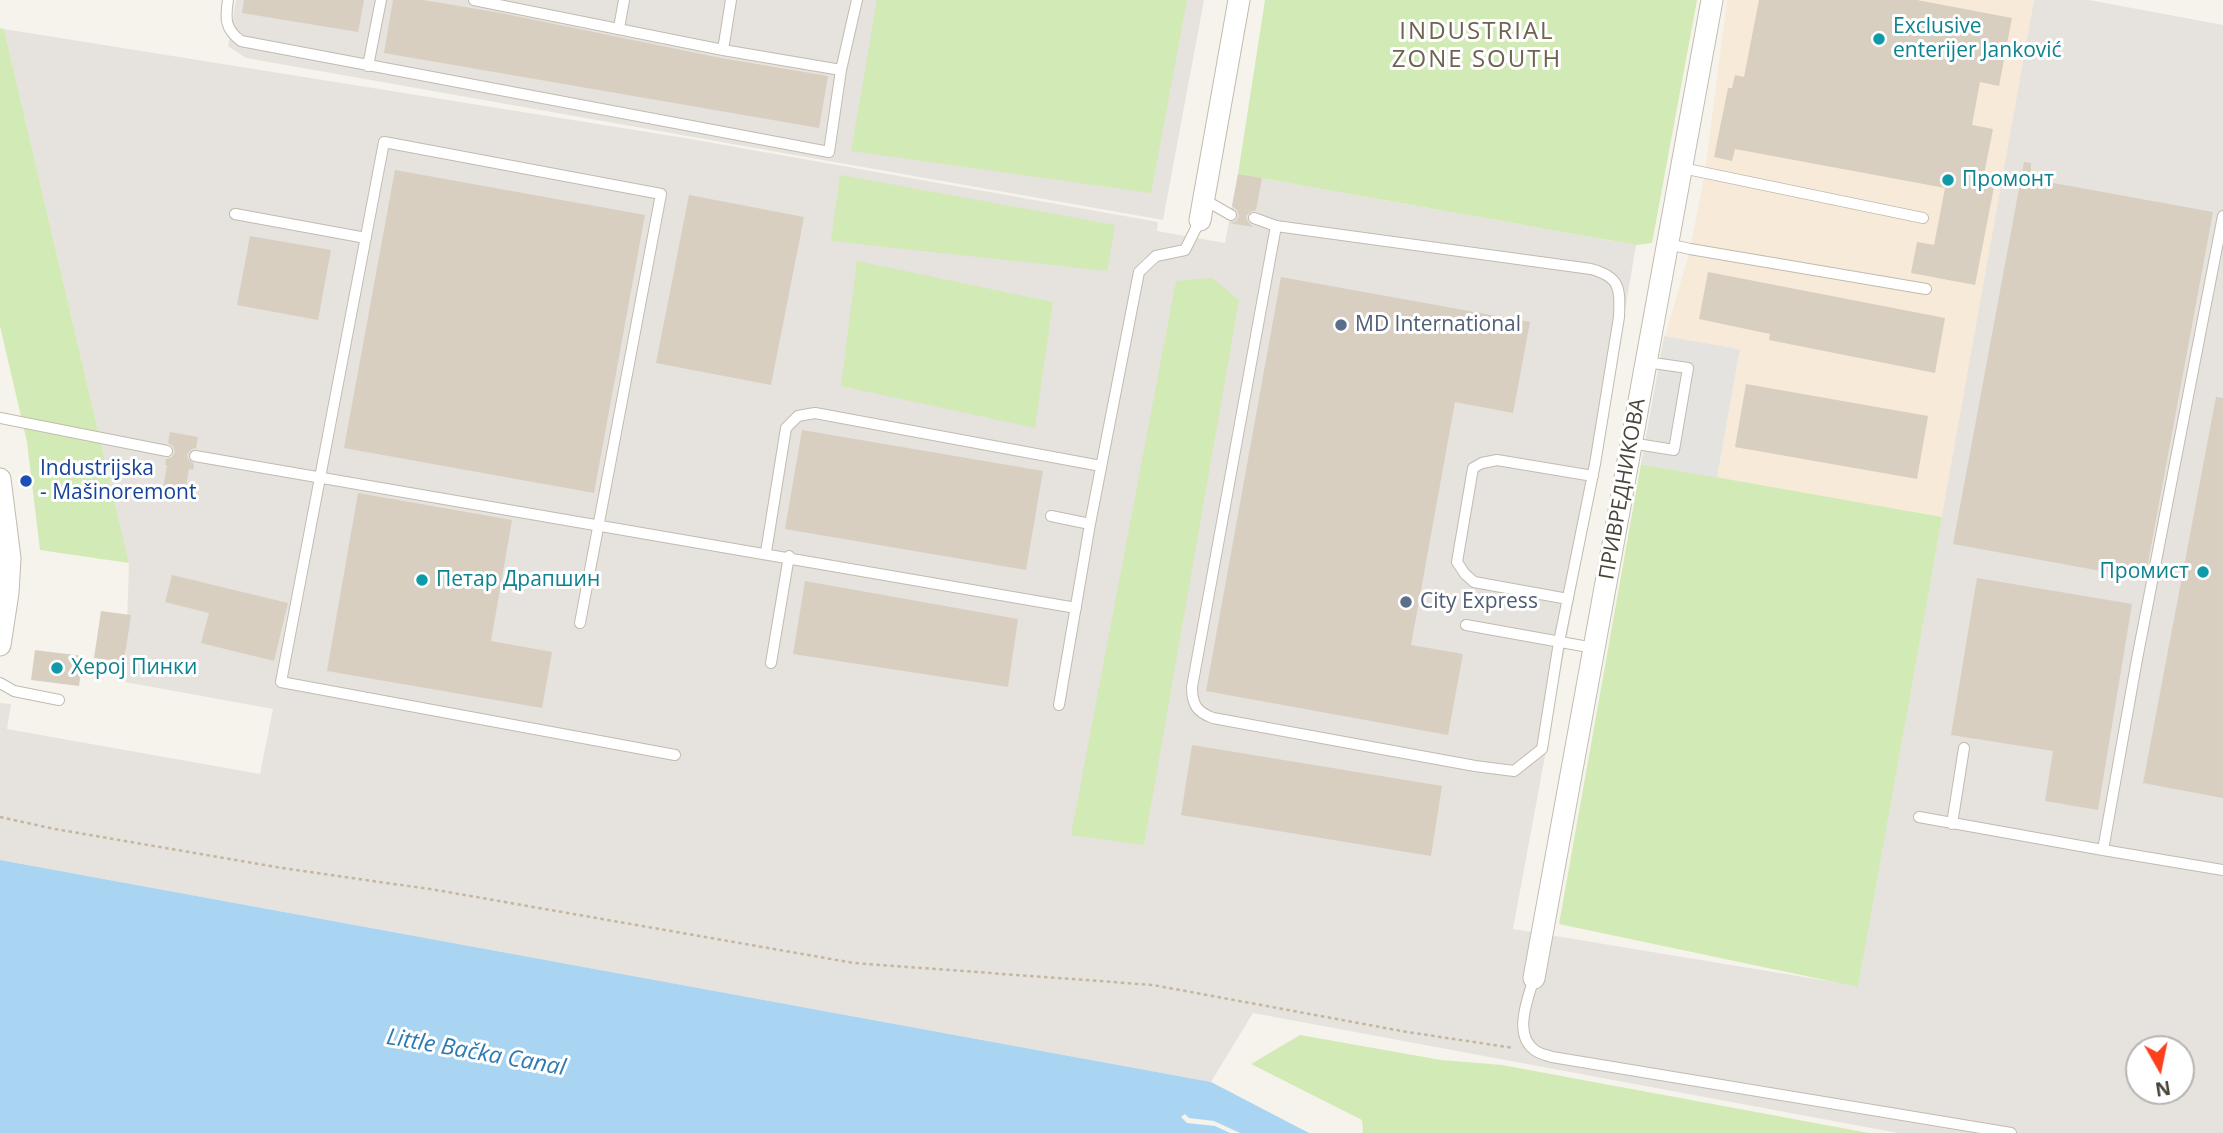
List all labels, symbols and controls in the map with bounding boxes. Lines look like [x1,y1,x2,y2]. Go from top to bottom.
place label: Exclusive enterijer Janković [1893,14,2062,64]
district label: INDUSTRIAL ZONE SOUTH [1393,18,1561,74]
marker: Exclusive enterijer Janković [1871,31,1887,47]
place label: Промонт [1962,167,2054,193]
marker: Промонт [1940,172,1956,188]
place label: MD International [1355,312,1521,338]
marker: MD International [1333,317,1349,333]
street label: ПРИВРЕДНИКОВА [1595,396,1651,582]
place label: Industrijska - Mašinoremont [40,456,196,506]
marker: Industrijska - Mašinoremont [18,473,34,489]
place label: Промист [2100,559,2189,585]
marker: Промист [2195,564,2211,580]
place label: Петар Драпшин [436,567,600,593]
marker: Петар Драпшин [414,572,430,588]
place label: City Express [1420,589,1538,615]
marker: City Express [1398,594,1414,610]
place label: Херој Пинки [71,655,197,681]
marker: Херој Пинки [49,660,65,676]
water label: Little Bačka Canal [384,1024,568,1082]
north arrow [2125,1035,2195,1105]
text: N [2153,1075,2173,1103]

